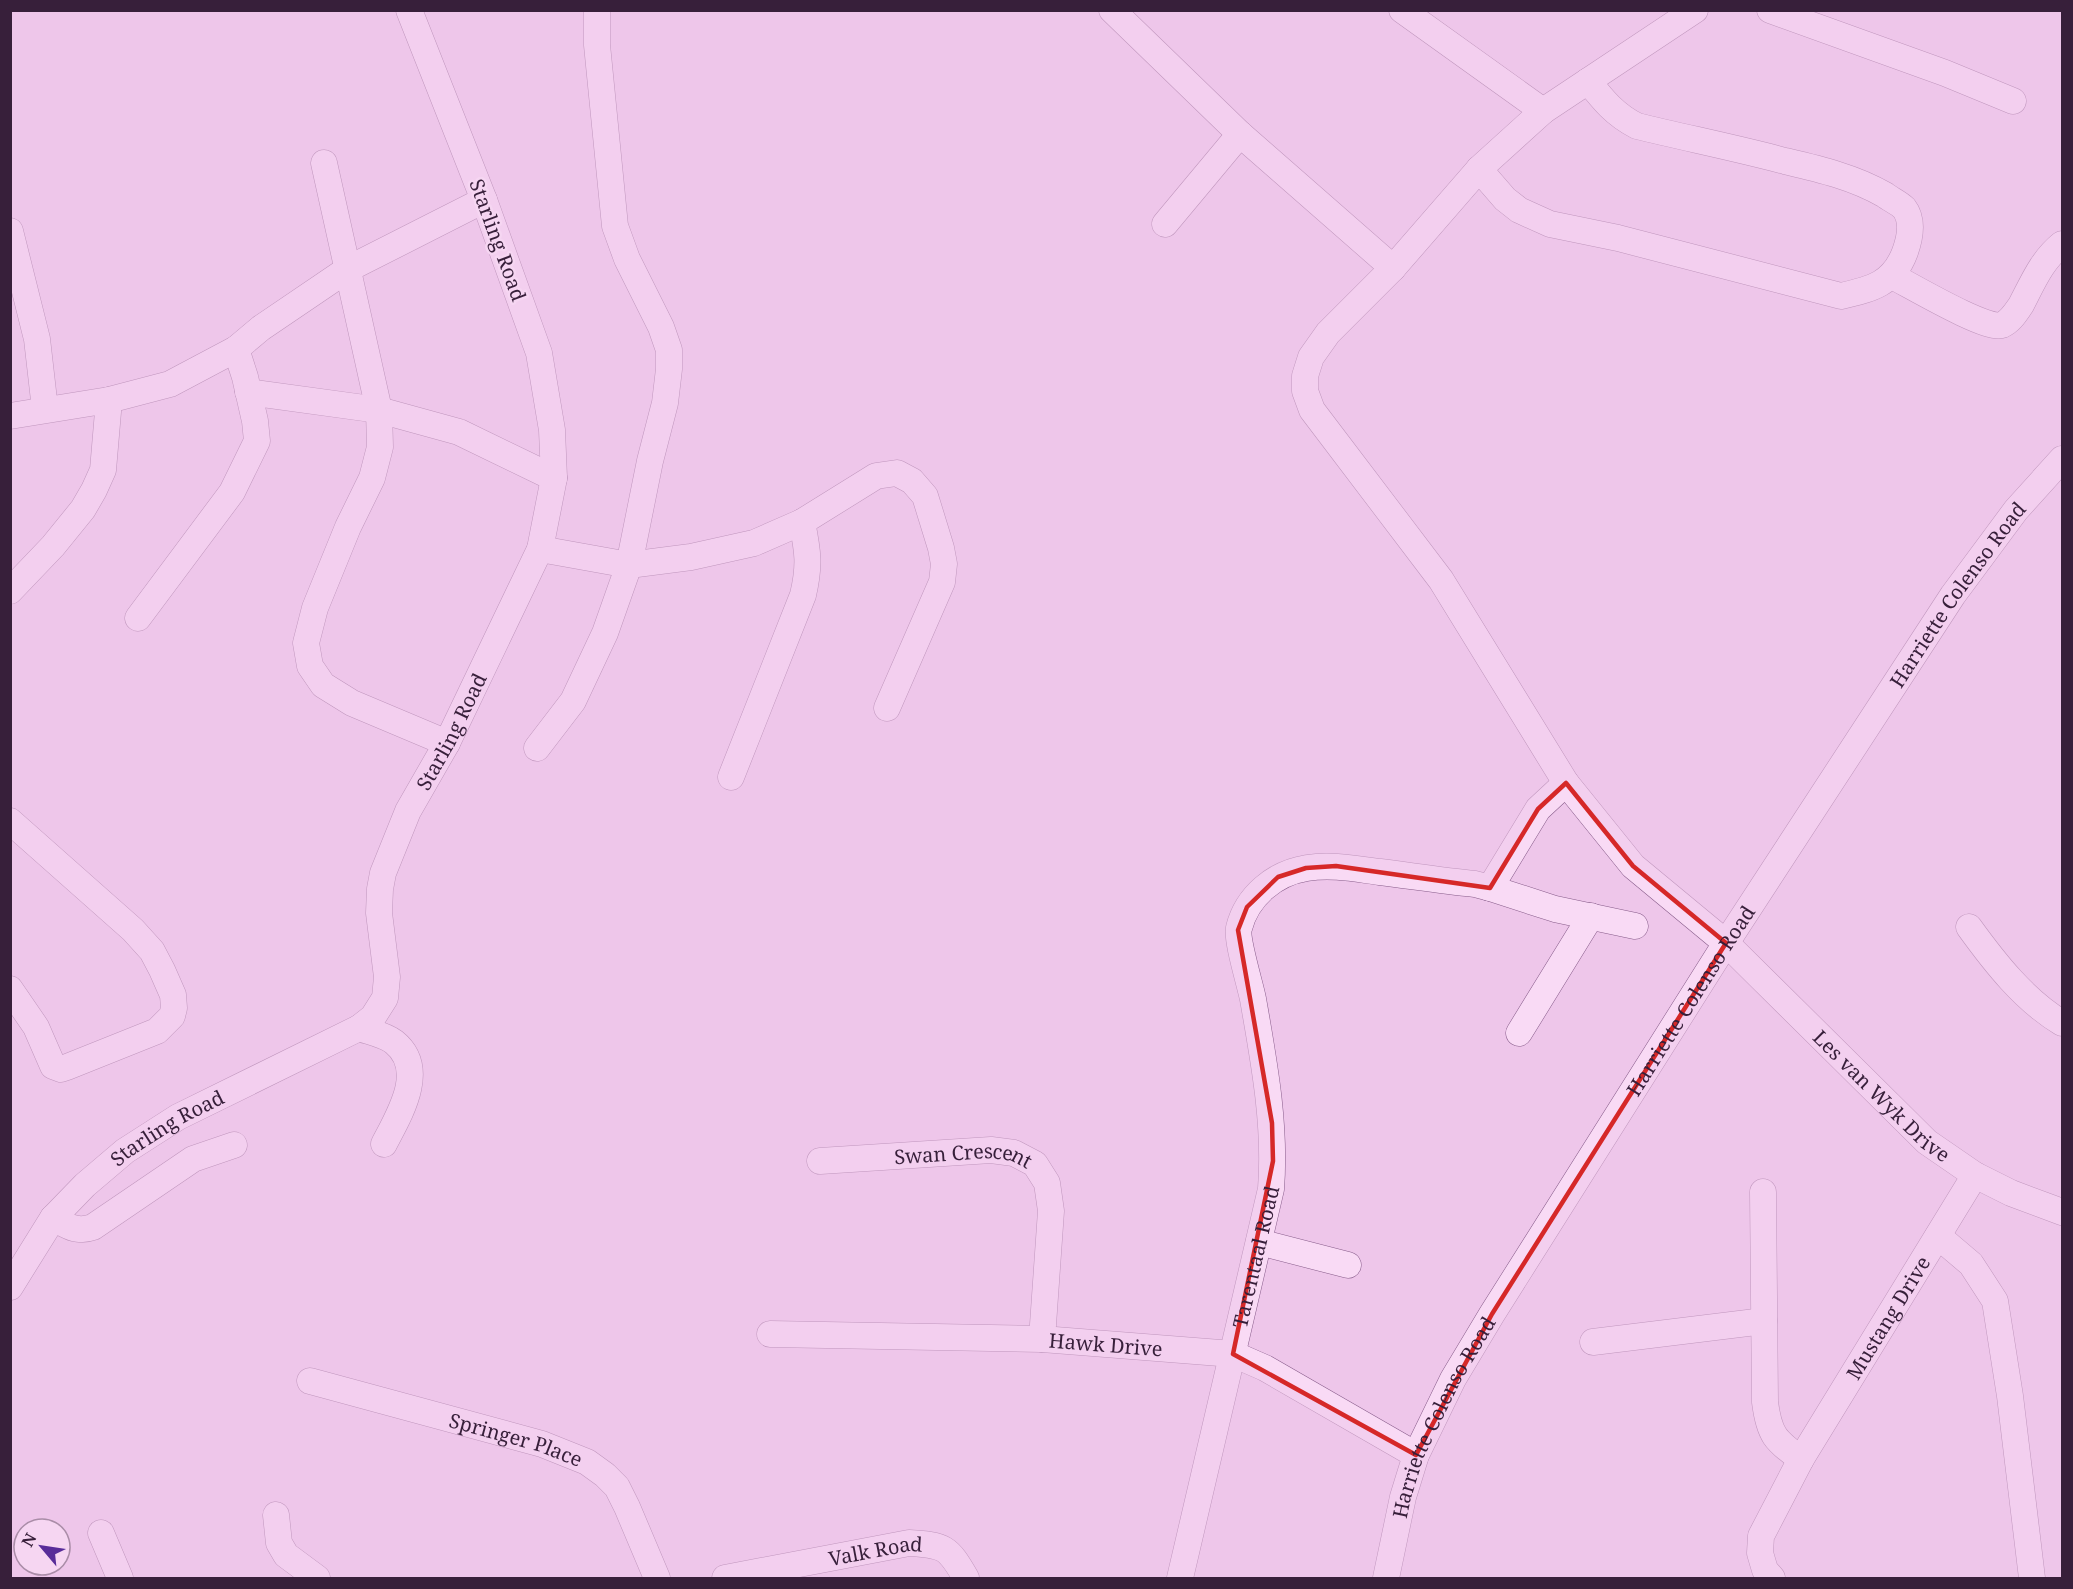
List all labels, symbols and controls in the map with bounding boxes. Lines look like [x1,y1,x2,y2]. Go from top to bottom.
street label: Starling Road [463,175,533,305]
street label: Harriette Colenso Road [1883,495,2031,692]
street label: Starling Road [409,668,492,795]
street label: Harriette Colenso Road [1620,900,1761,1101]
street label: Les van Wyk Drive [1808,1024,1956,1168]
street label: Starling Road [104,1083,228,1172]
street label: Swan Crescent [893,1136,1037,1174]
street label: Tarentaal Road [1225,1183,1285,1330]
street label: Mustang Drive [1839,1251,1936,1384]
street label: Harriette Colenso Road [1385,1311,1501,1520]
street label: Hawk Drive [1048,1326,1164,1362]
street label: Springer Place [446,1406,587,1472]
north arrow [12,1517,72,1577]
text: N [16,1529,42,1551]
street label: Valk Road [826,1530,923,1572]

